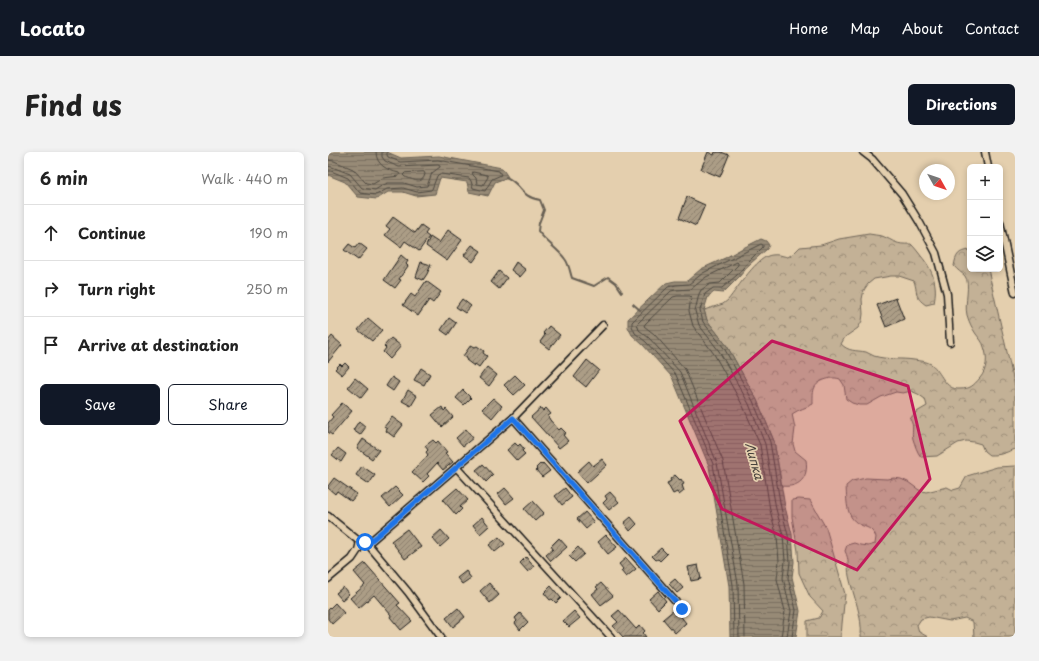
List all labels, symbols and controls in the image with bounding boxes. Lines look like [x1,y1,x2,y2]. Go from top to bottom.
text: Locato [20,14,85,42]
text: Home [789,18,828,39]
text: Map [850,18,880,39]
text: About [902,18,943,39]
text: Contact [965,18,1019,39]
text: Find us [24,83,122,126]
button: Directions [908,84,1015,125]
north arrow [919,164,955,200]
map controls [967,164,1003,272]
button: + [967,164,1003,200]
text: 6 min [40,165,88,191]
text: Walk · 440 m [201,169,288,188]
button: − [967,200,1003,236]
text: Continue [78,221,146,244]
icon: ahead [40,222,62,244]
text: 190 m [249,223,288,242]
button: layers [967,236,1003,272]
text: Turn right [78,277,155,300]
icon: right [40,278,62,300]
text: 250 m [246,279,288,298]
text: Arrive at destination [78,333,239,356]
icon: arrive [40,334,62,356]
button: Save [40,384,160,425]
button: Share [168,384,288,425]
water label: Липка [741,440,769,482]
route start [356,533,374,551]
route end [673,600,691,618]

